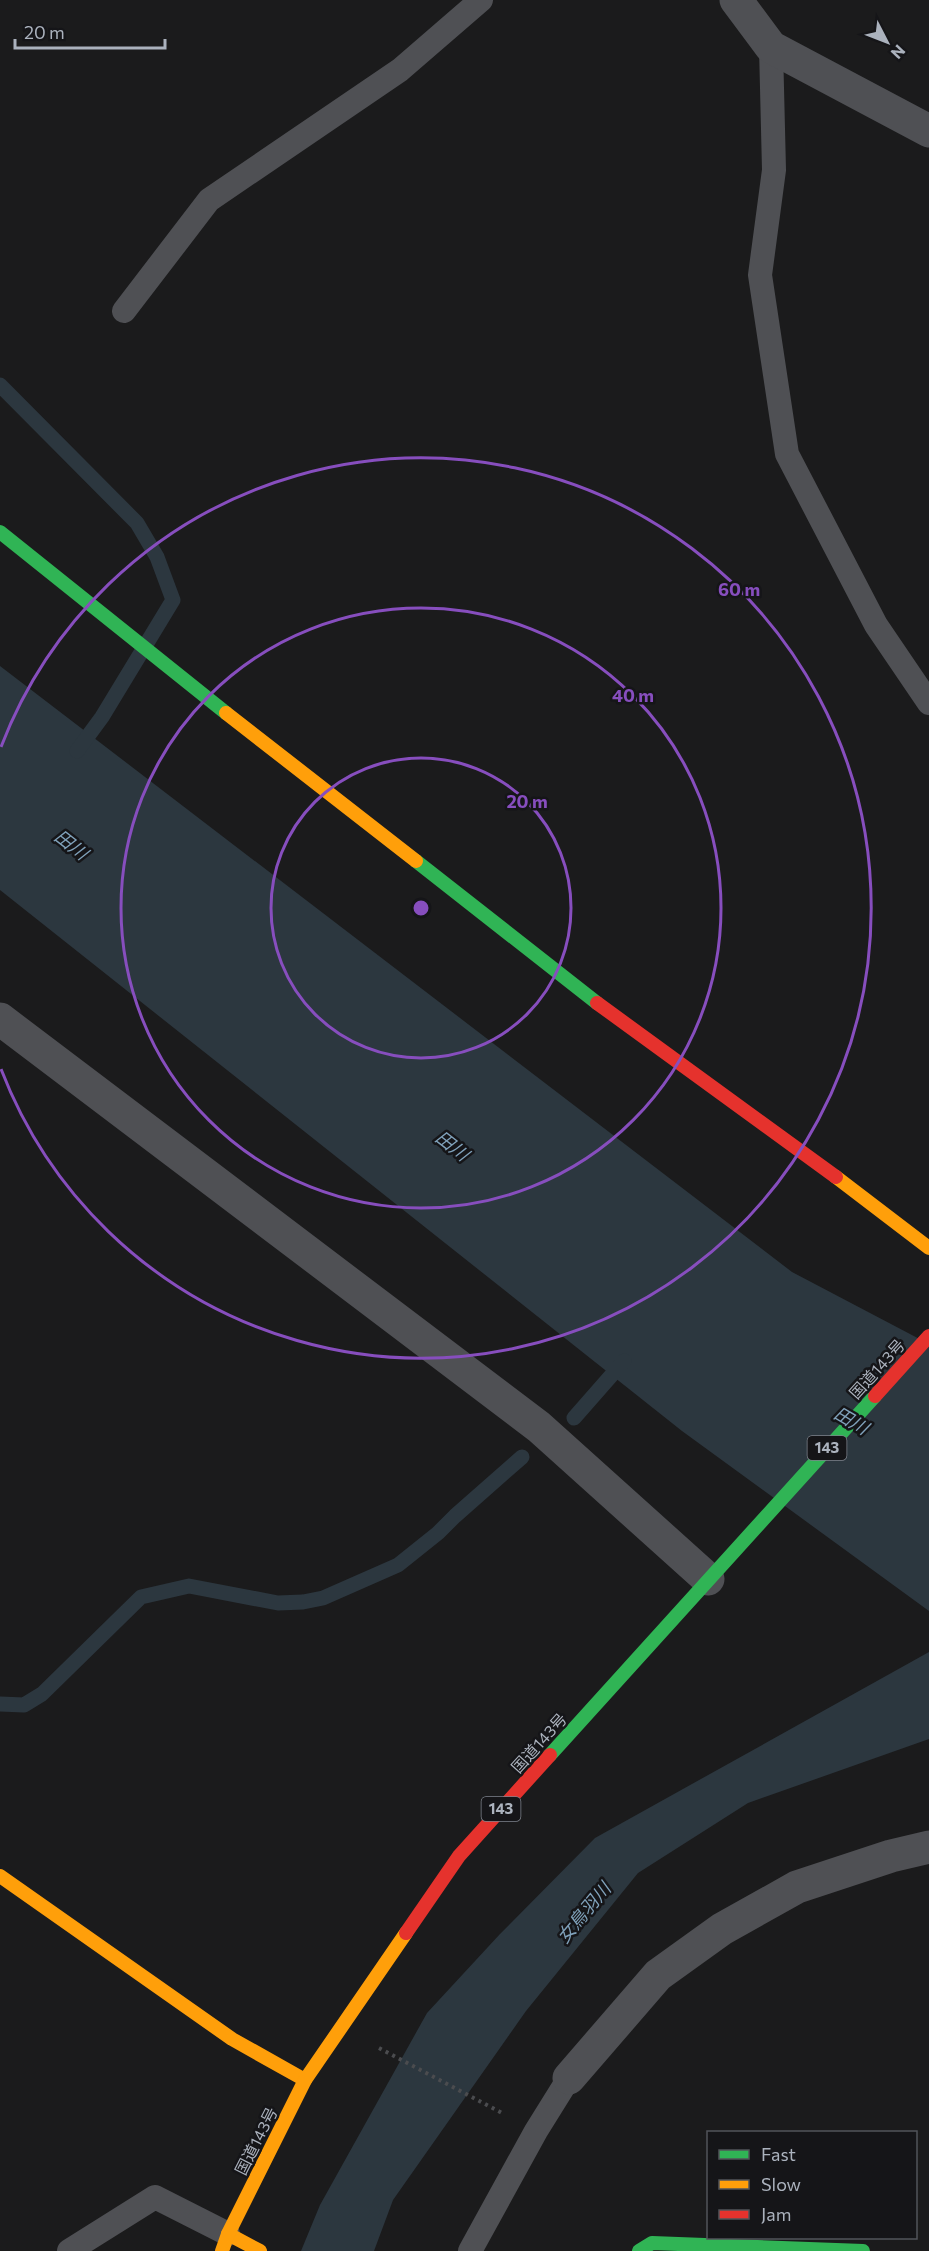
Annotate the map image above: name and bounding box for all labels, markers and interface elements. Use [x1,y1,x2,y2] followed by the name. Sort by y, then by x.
[15,12,165,50] scale bar
[857,12,917,72] north arrow
[24,21,65,43] text: 20 m
[887,42,910,63] text: N
[718,578,760,600] text: 60 m
[612,684,654,706] text: 40 m
[506,790,548,812] text: 20 m
[51,824,94,865] water label: 田川
[411,898,431,918] centre of rings
[432,1125,475,1166] water label: 田川
[845,1335,908,1402] street label: 国道143号
[830,1402,874,1440] water label: 田川
[808,1436,846,1460] road number: 143
[507,1709,570,1776] street label: 国道143号
[482,1797,520,1821] road number: 143
[552,1876,616,1947] water label: 女鳥羽川
[230,2104,281,2178] street label: 国道143号
[707,2131,917,2239] legend
[761,2143,796,2165] text: Fast
[761,2173,801,2195] text: Slow
[761,2203,791,2225] text: Jam

